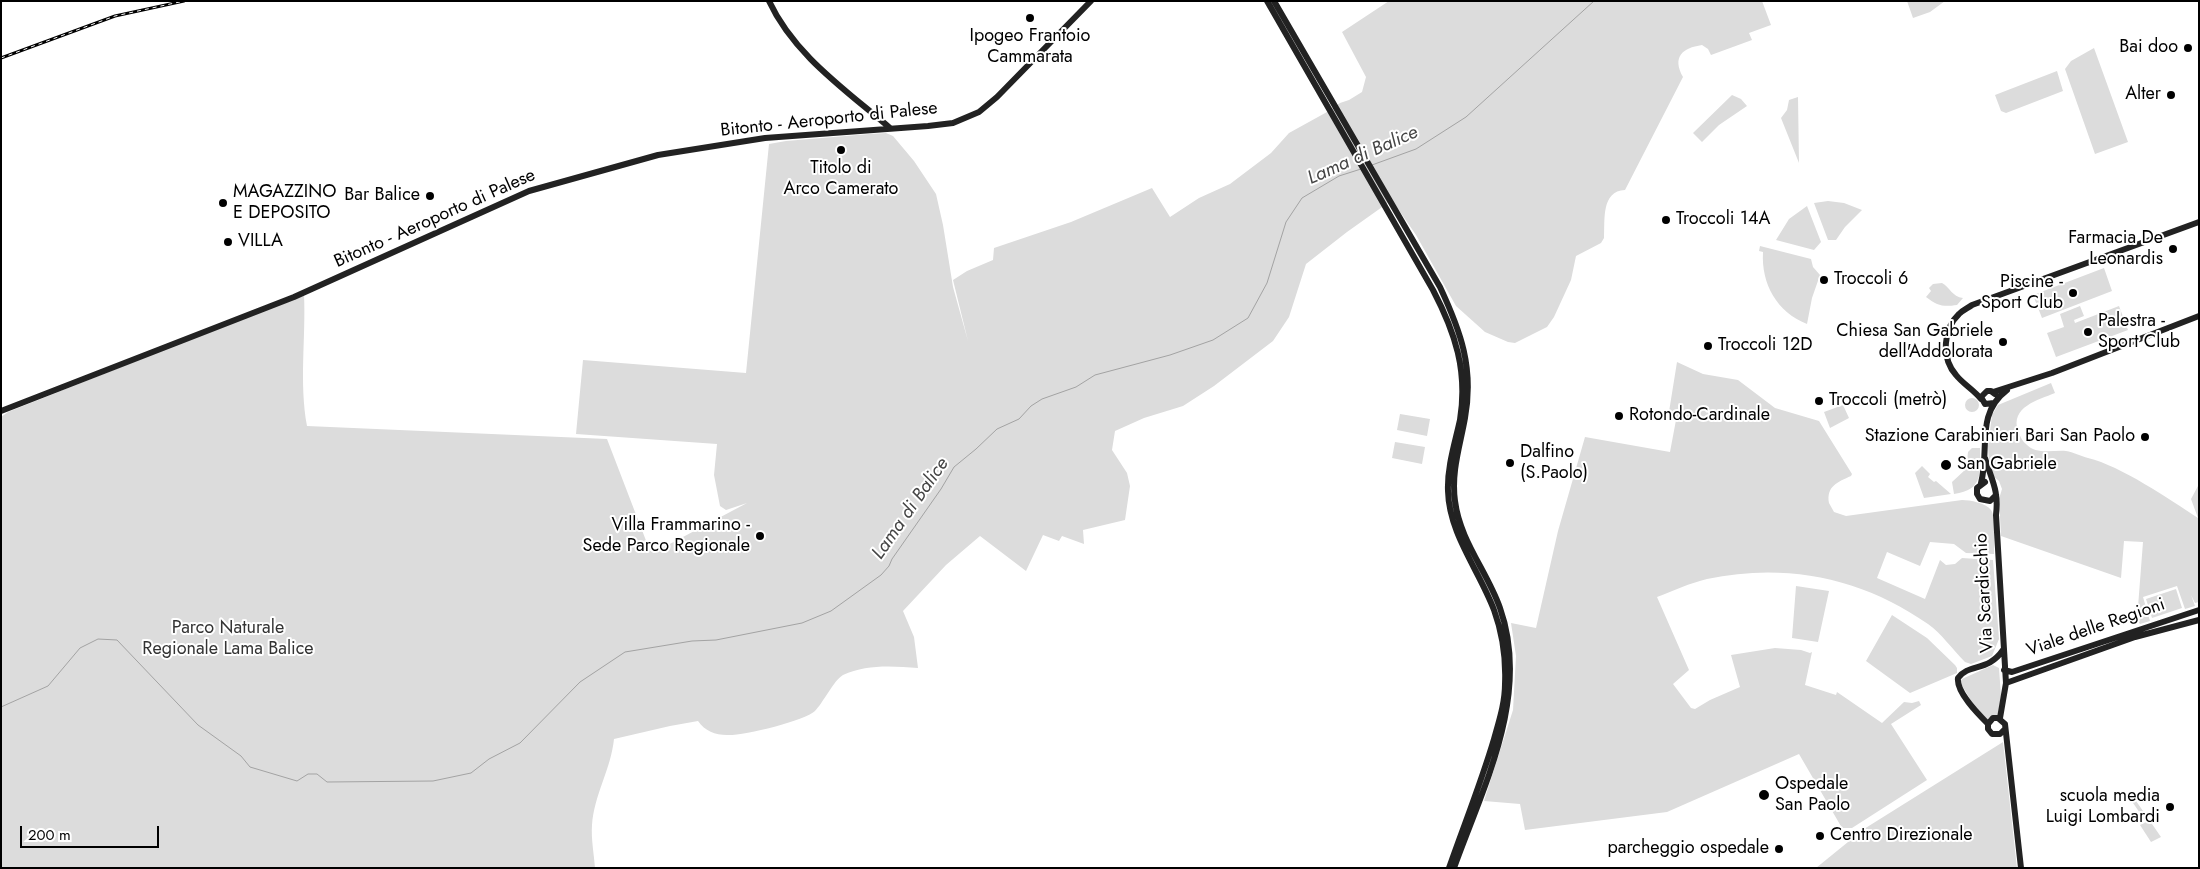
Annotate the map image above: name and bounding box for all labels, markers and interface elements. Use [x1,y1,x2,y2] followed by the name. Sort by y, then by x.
[1024,12,1036,24] marker: Ipogeo Frantoio Cammarata
[970,26,1090,68] place label: Ipogeo Frantoio Cammarata
[2119,37,2178,59] place label: Bai doo
[2182,42,2194,54] marker: Bai doo
[2125,84,2161,106] place label: Alter
[2165,89,2177,101] marker: Alter
[719,98,939,142] street label: Bitonto - Aeroporto di Palese
[1304,121,1422,191] water label: Lama di Balice
[835,144,847,156] marker: Titolo di Arco Camerato
[784,158,898,200] place label: Titolo di Arco Camerato
[331,165,539,273] street label: Bitonto - Aeroporto di Palese
[233,182,336,224] place label: MAGAZZINO E DEPOSITO
[344,185,420,207] place label: Bar Balice
[424,190,436,202] marker: Bar Balice
[217,197,229,209] marker: MAGAZZINO E DEPOSITO
[1676,209,1770,231] place label: Troccoli 14A
[1660,214,1672,226] marker: Troccoli 14A
[2068,228,2163,270] place label: Farmacia De Leonardis
[238,231,283,253] place label: VILLA
[222,236,234,248] marker: VILLA
[2167,243,2179,255] marker: Farmacia De Leonardis
[1834,269,1908,291] place label: Troccoli 6
[1981,272,2063,314] place label: Piscine - Sport Club
[1818,274,1830,286] marker: Troccoli 6
[2067,287,2079,299] marker: Piscine - Sport Club
[2098,311,2180,354] place label: Palestra - Sport Club
[1836,321,1993,364] place label: Chiesa San Gabriele dell'Addolorata
[2082,326,2094,338] marker: Palestra - Sport Club
[1718,335,1812,357] place label: Troccoli 12D
[1997,336,2009,348] marker: Chiesa San Gabriele dell'Addolorata
[1702,340,1714,352] marker: Troccoli 12D
[1829,390,1947,412] place label: Troccoli (metrò)
[1813,395,1825,407] marker: Troccoli (metrò)
[1629,405,1770,427] place label: Rotondo-Cardinale
[1613,410,1625,422] marker: Rotondo-Cardinale
[1865,426,2135,448] place label: Stazione Carabinieri Bari San Paolo
[2139,431,2151,443] marker: Stazione Carabinieri Bari San Paolo
[1520,442,1588,484] place label: Dalfino (S.Paolo)
[868,454,954,564] water label: Lama di Balice
[1957,454,2057,476] place label: San Gabriele
[1504,457,1516,469] marker: Dalfino (S.Paolo)
[1939,458,1953,472] marker: San Gabriele
[583,515,750,558] place label: Villa Frammarino - Sede Parco Regionale
[754,530,766,542] marker: Villa Frammarino - Sede Parco Regionale
[1971,533,1999,653] street label: Via Scardicchio
[2024,594,2168,662] street label: Viale delle Regioni
[142,618,314,660] park label: Parco Naturale Regionale Lama Balice
[1775,774,1850,816] place label: Ospedale San Paolo
[2046,786,2160,829] place label: scuola media Luigi Lombardi
[1757,788,1771,802] marker: Ospedale San Paolo
[2164,801,2176,813] marker: scuola media Luigi Lombardi
[22,816,161,848] scale bar
[28,824,71,846] text: 200 m
[1830,825,1973,847] place label: Centro Direzionale
[1814,830,1826,842] marker: Centro Direzionale
[1607,838,1769,860] place label: parcheggio ospedale
[1773,843,1785,855] marker: parcheggio ospedale

